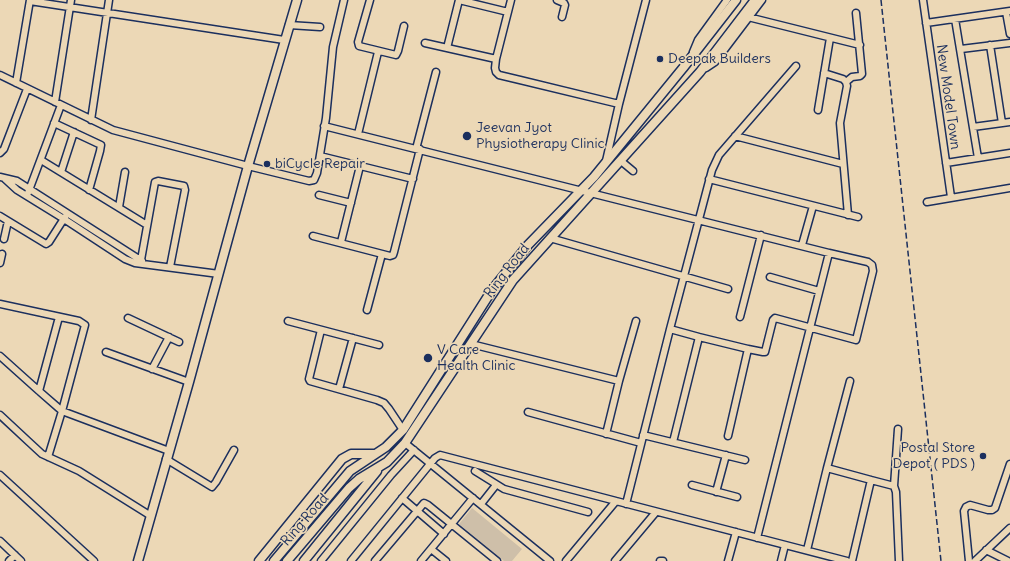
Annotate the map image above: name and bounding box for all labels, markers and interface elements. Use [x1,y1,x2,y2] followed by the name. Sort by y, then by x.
[932,43,964,151] street label: New Model Town
[668,51,771,67] place label: Deepak Builders
[655,54,665,64] marker: Deepak Builders
[476,120,605,152] place label: Jeevan Jyot Physiotherapy Clinic
[461,130,473,142] marker: Jeevan Jyot Physiotherapy Clinic
[275,156,365,172] place label: biCycle Repair
[262,159,272,169] marker: biCycle Repair
[481,241,533,301] street label: Ring Road
[437,342,516,374] place label: V Care Health Clinic
[422,352,434,364] marker: V Care Health Clinic
[892,440,975,472] place label: Postal Store Depot ( PDS )
[978,451,988,461] marker: Postal Store Depot ( PDS )
[278,490,332,550] street label: Ring Road

